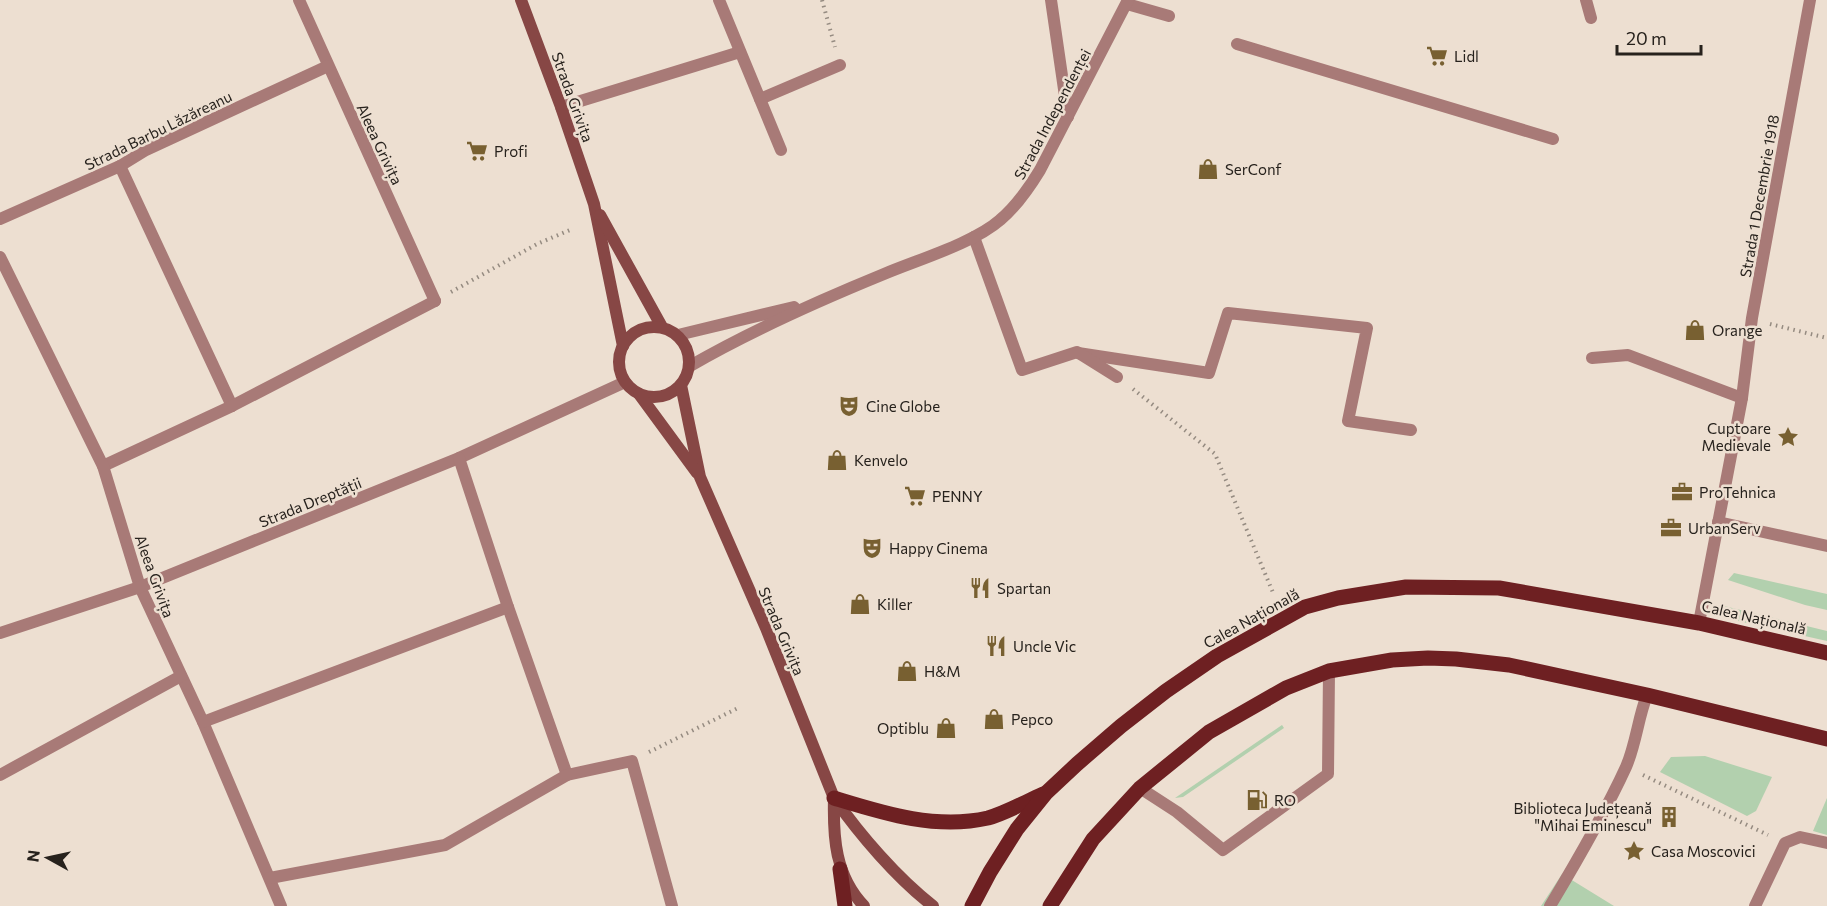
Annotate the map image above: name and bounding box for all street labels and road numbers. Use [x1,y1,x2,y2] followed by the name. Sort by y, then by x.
[1010,45,1096,183] street label: Strada Independenței
[547,50,598,145] street label: Strada Grivița
[81,86,235,174] street label: Strada Barbu Lăzăreanu
[352,101,407,188] street label: Aleea Grivița
[1736,113,1782,279] street label: Strada 1 Decembrie 1918
[256,473,365,533] street label: Strada Dreptății
[130,532,178,621] street label: Aleea Grivița
[753,584,809,679] street label: Strada Grivița
[1200,584,1303,653] street label: Calea Națională
[1700,596,1808,640] street label: Calea Națională

